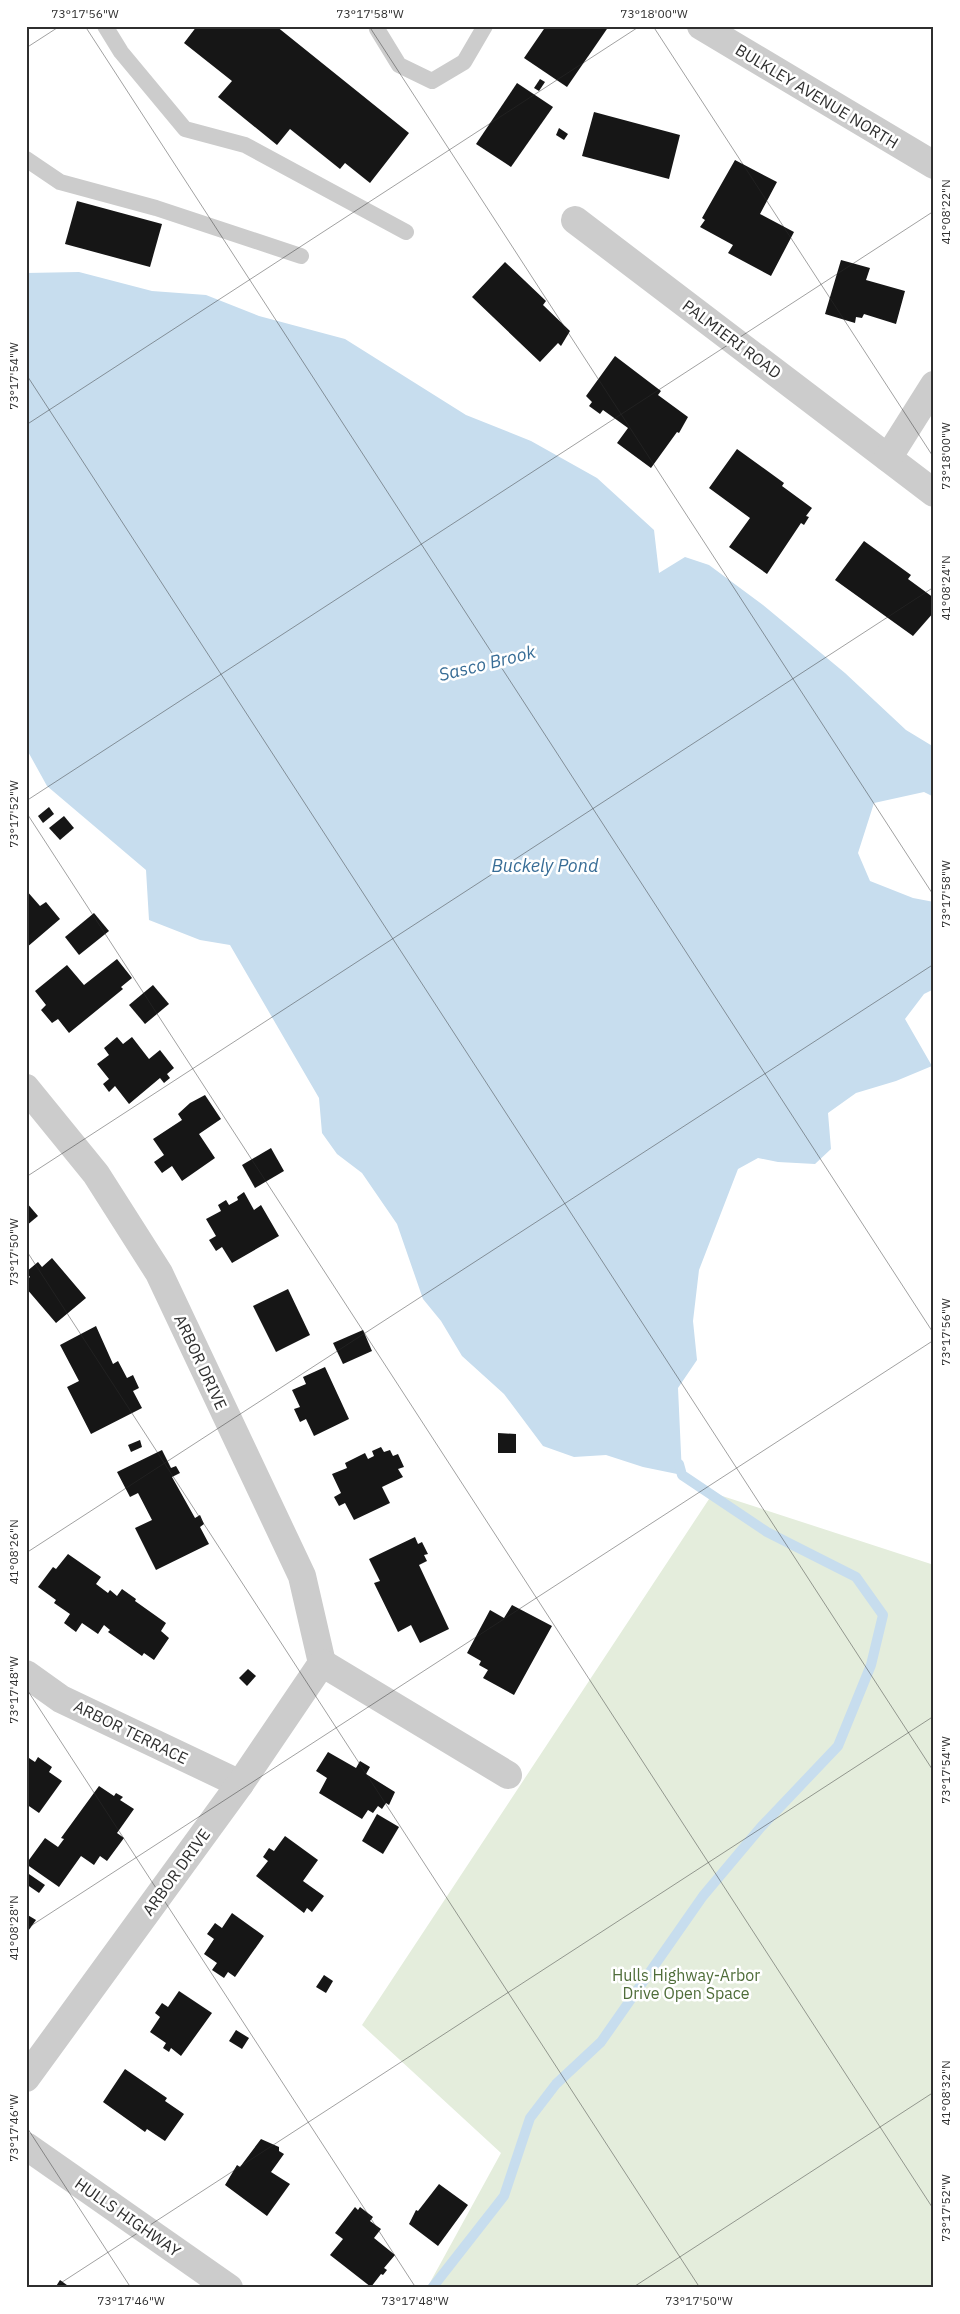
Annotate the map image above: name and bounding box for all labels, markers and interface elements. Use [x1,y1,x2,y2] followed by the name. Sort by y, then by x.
[51,6,119,21] text: 73°17'56"W
[336,6,404,21] text: 73°17'58"W
[620,6,688,21] text: 73°18'00"W
[732,39,902,153] street label: BULKLEY AVENUE NORTH
[938,179,953,245] text: 41°08'22"N
[679,295,785,383] street label: PALMIERI ROAD
[6,342,21,410] text: 73°17'54"W
[938,422,953,490] text: 73°18'00"W
[938,555,953,621] text: 41°08'24"N
[436,640,538,686] water label: Sasco Brook
[6,780,21,848] text: 73°17'52"W
[492,854,599,877] water label: Buckely Pond
[938,860,953,928] text: 73°17'58"W
[6,1218,21,1286] text: 73°17'50"W
[938,1298,953,1366] text: 73°17'56"W
[170,1311,232,1413] street label: ARBOR DRIVE
[6,1519,21,1585] text: 41°08'26"N
[6,1656,21,1724] text: 73°17'48"W
[71,1696,191,1768] street label: ARBOR TERRACE
[938,1736,953,1804] text: 73°17'54"W
[138,1825,214,1919] street label: ARBOR DRIVE
[6,1895,21,1961] text: 41°08'28"N
[612,1965,760,2003] park label: Hulls Highway-Arbor Drive Open Space
[938,2060,953,2126] text: 41°08'32"N
[6,2094,21,2162] text: 73°17'46"W
[71,2173,185,2261] street label: HULLS HIGHWAY
[938,2174,953,2242] text: 73°17'52"W
[97,2293,165,2308] text: 73°17'46"W
[381,2293,449,2308] text: 73°17'48"W
[665,2293,733,2308] text: 73°17'50"W

